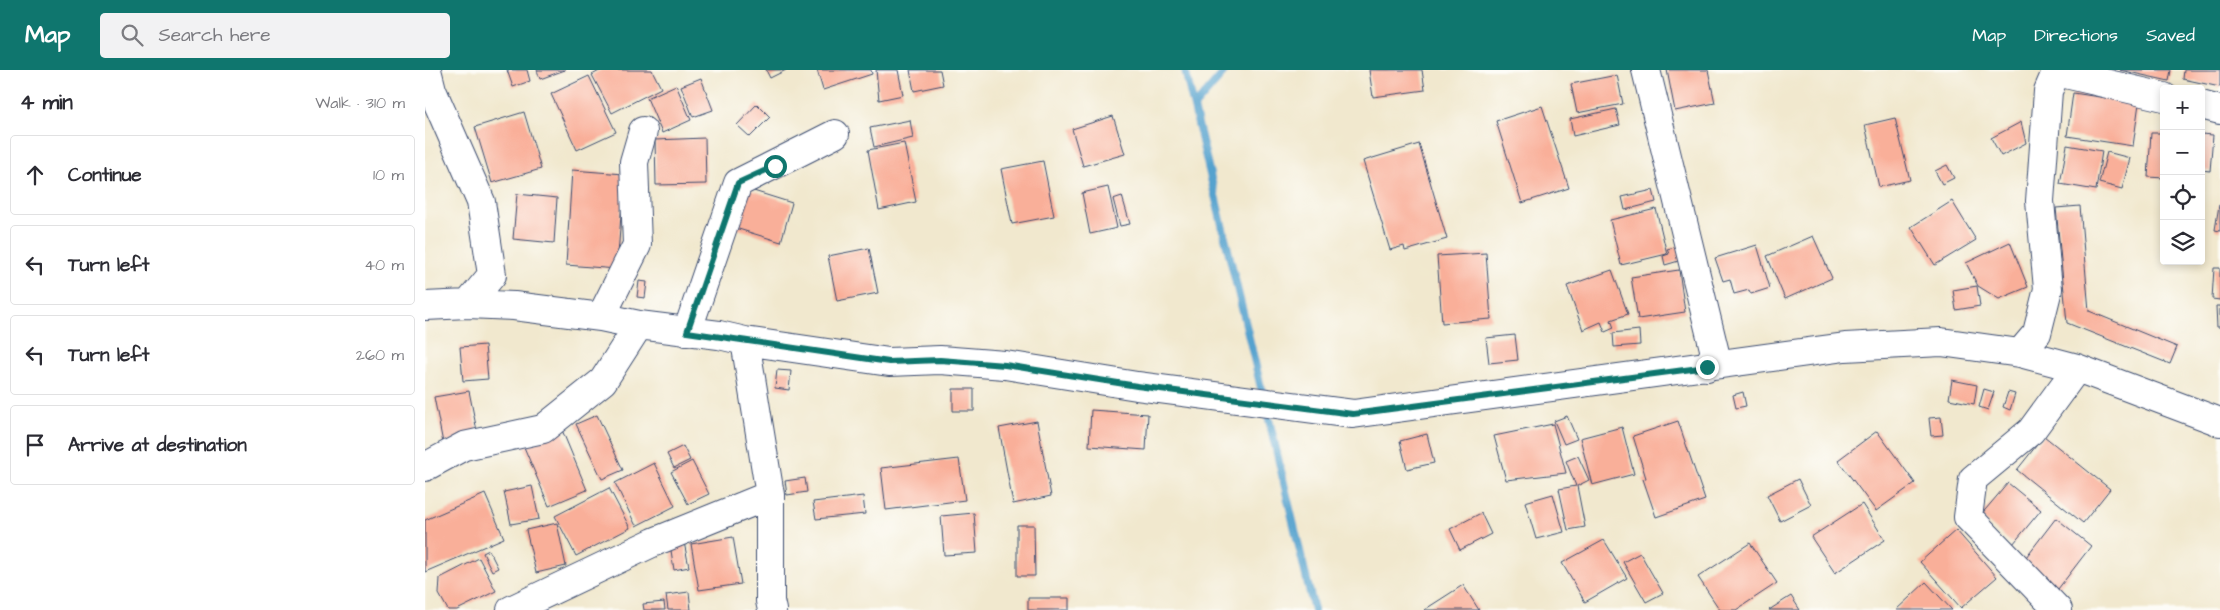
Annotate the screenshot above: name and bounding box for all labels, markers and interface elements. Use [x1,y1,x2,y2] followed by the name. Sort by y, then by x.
[100,13,450,58] search box
[25,18,70,52] text: Map
[118,21,146,49] icon: search
[158,22,271,49] text: Search here
[1972,23,2006,48] text: Map
[2034,23,2118,48] text: Directions
[2146,23,2195,48] text: Saved
[2160,85,2205,265] map controls
[2160,85,2205,130] button: +
[20,88,73,117] text: 4 min
[315,92,405,114] text: Walk · 310 m
[2160,130,2205,175] button: −
[764,155,787,178] route start
[21,161,49,189] icon: ahead
[68,162,142,189] text: Continue
[373,164,404,186] text: 10 m
[2160,175,2205,220] button: locate
[2160,220,2205,265] button: layers
[21,251,49,279] icon: left
[68,252,149,279] text: Turn left
[364,254,404,276] text: 40 m
[21,341,49,369] icon: left
[68,342,149,369] text: Turn left
[356,344,404,366] text: 260 m
[1696,356,1719,379] route end
[21,431,49,459] icon: arrive
[68,432,247,459] text: Arrive at destination

